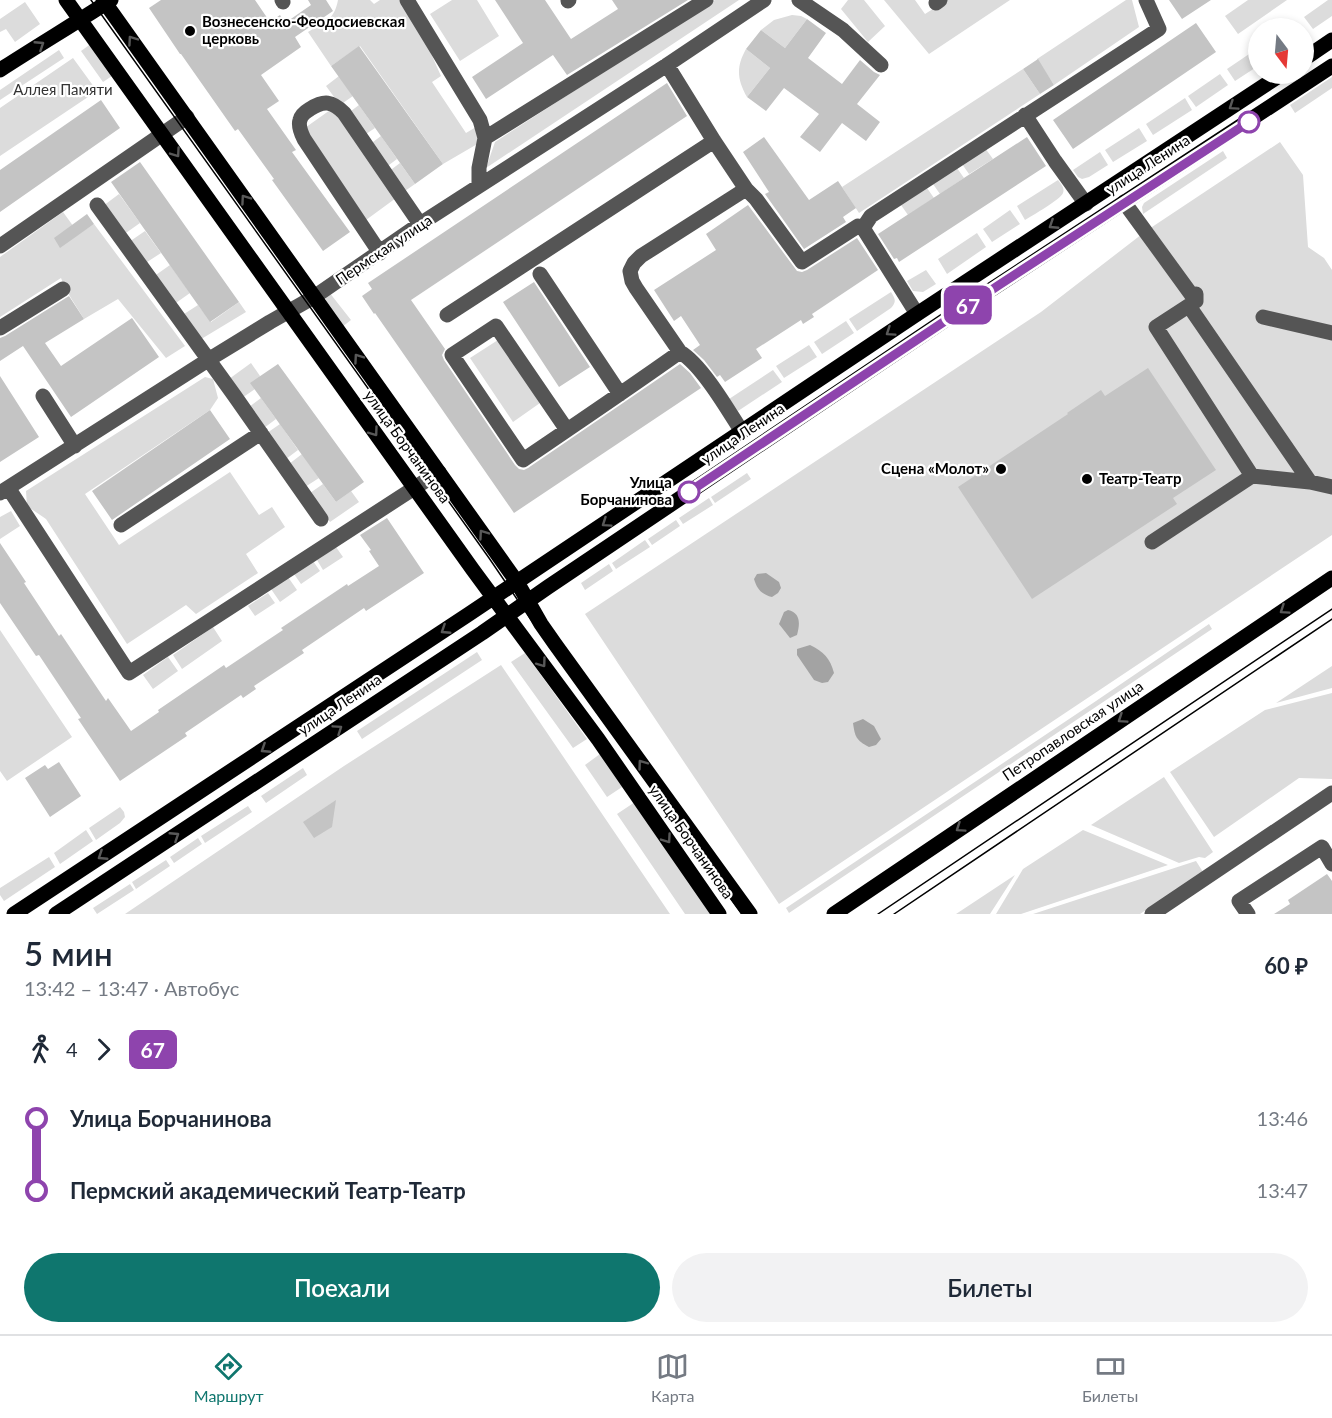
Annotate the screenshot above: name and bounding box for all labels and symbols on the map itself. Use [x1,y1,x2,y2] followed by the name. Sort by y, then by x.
[202,12,405,47] place label: Вознесенско-Феодосиевская церковь
[1248,18,1314,84] north arrow
[183,24,197,38] marker: Вознесенско-Феодосиевская церковь
[128,36,139,47] one-way arrow
[33,41,44,52] one-way arrow
[13,80,113,98] park label: Аллея Памяти
[1229,99,1240,110] one-way arrow
[1238,111,1260,133] unlabelled marker
[1102,130,1193,198] street label: улица Ленина
[169,147,180,158] one-way arrow
[241,195,252,206] one-way arrow
[332,210,435,288] street label: Пермская улица
[1049,218,1060,229] one-way arrow
[941,286,995,324] line badge: 67
[886,325,897,336] one-way arrow
[354,354,365,365] one-way arrow
[361,386,455,506] street label: улица Борчанинова
[697,399,787,468] street label: улица Ленина
[367,426,378,437] one-way arrow
[881,459,989,477] place label: Сцена «Молот»
[994,462,1008,476] marker: Сцена «Молот»
[1099,469,1181,487] place label: Театр-Театр
[1080,472,1094,486] marker: Театр-Театр
[580,473,672,508] place label: Улица Борчанинова
[678,481,700,503] marker: Улица Борчанинова
[601,515,612,526] one-way arrow
[479,530,490,541] one-way arrow
[1279,603,1290,614] one-way arrow
[441,623,452,634] one-way arrow
[534,656,545,667] one-way arrow
[294,670,384,739] street label: улица Ленина
[999,676,1146,784] street label: Петропавловская улица
[1118,712,1128,724] one-way arrow
[332,724,342,736] one-way arrow
[260,742,271,753] one-way arrow
[638,760,649,771] one-way arrow
[646,781,738,902] street label: улица Борчанинова
[956,821,967,832] one-way arrow
[168,832,179,843] one-way arrow
[660,832,671,843] one-way arrow
[98,849,108,861] one-way arrow

